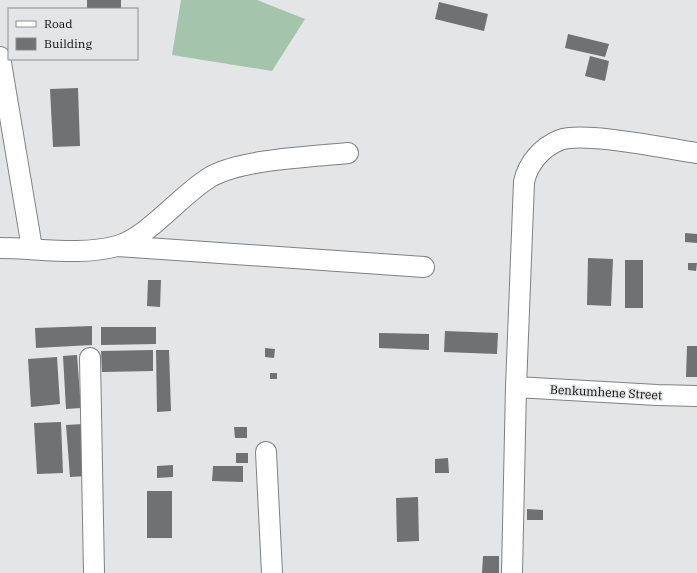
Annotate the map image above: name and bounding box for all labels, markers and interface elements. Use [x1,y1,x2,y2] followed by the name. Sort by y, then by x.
[8,8,138,60] legend
[44,16,73,31] text: Road
[44,36,92,51] text: Building
[549,382,663,402] street label: Benkumhene Street

